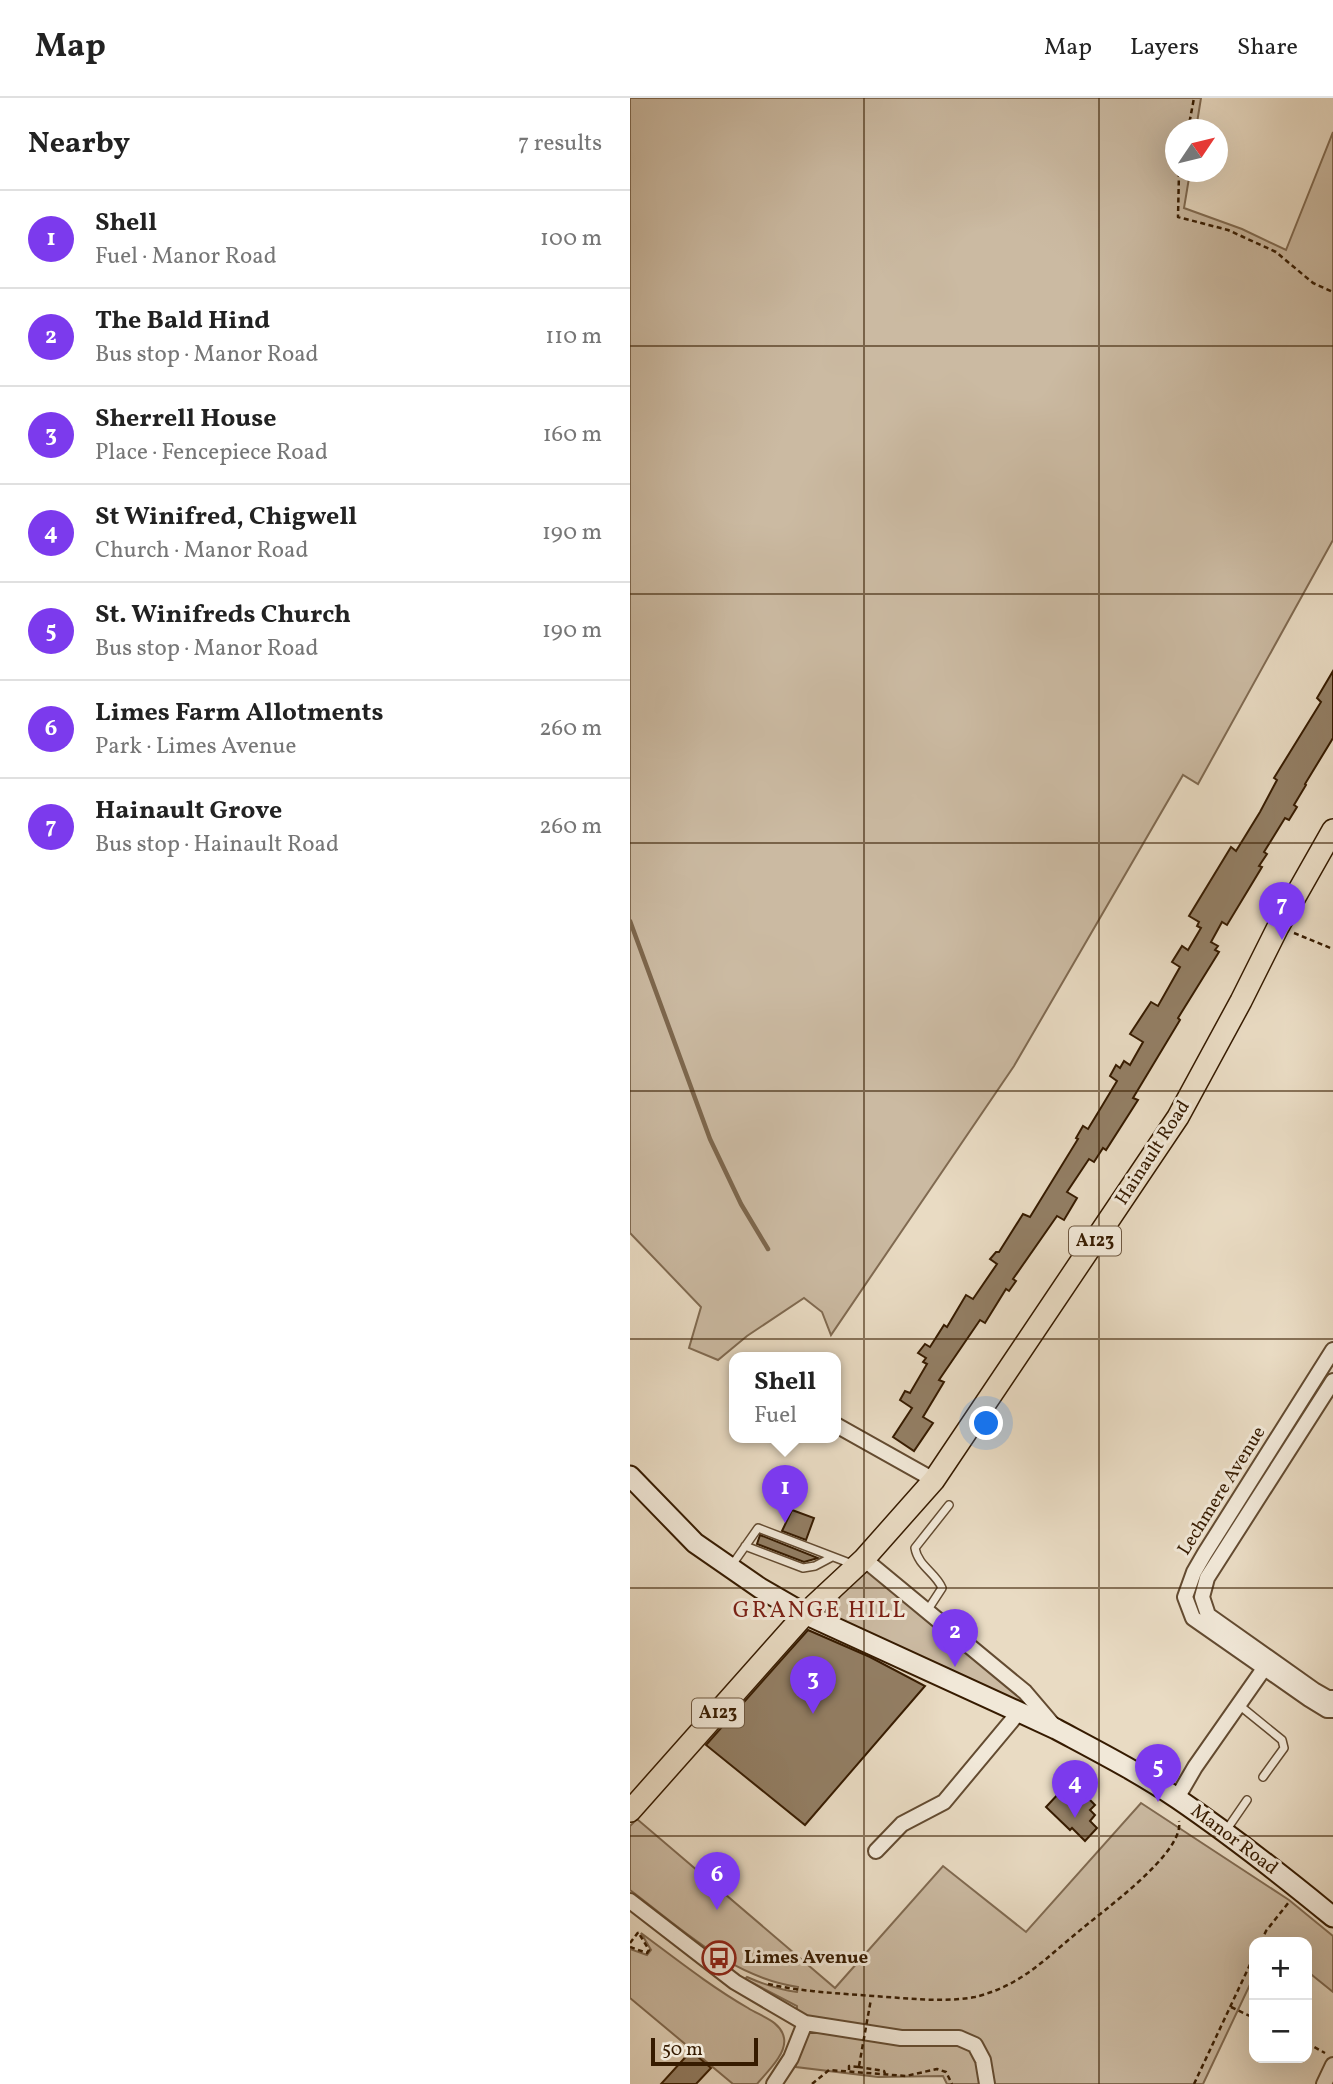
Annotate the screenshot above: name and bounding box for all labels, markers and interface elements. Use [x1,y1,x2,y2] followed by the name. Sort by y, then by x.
[35,25,106,71] text: Map
[1044,31,1092,65] text: Map
[1130,31,1199,65] text: Layers
[1237,31,1298,65] text: Share
[1165,119,1228,182] north arrow
[28,123,130,165] text: Nearby
[518,128,602,160] text: 7 results
[95,205,157,241] text: Shell
[46,223,56,255] text: 1
[540,223,602,255] text: 100 m
[95,241,277,273] text: Fuel · Manor Road
[95,303,270,339] text: The Bald Hind
[45,321,57,353] text: 2
[545,321,602,353] text: 110 m
[95,339,319,371] text: Bus stop · Manor Road
[95,401,277,437] text: Sherrell House
[45,419,57,451] text: 3
[543,419,602,451] text: 160 m
[95,437,328,469] text: Place · Fencepiece Road
[95,499,357,535] text: St Winifred, Chigwell
[44,517,58,549] text: 4
[542,517,602,549] text: 190 m
[95,535,308,567] text: Church · Manor Road
[95,597,351,633] text: St. Winifreds Church
[45,615,57,647] text: 5
[542,615,602,647] text: 190 m
[95,633,319,665] text: Bus stop · Manor Road
[95,695,383,731] text: Limes Farm Allotments
[45,713,57,745] text: 6
[539,713,602,745] text: 260 m
[95,731,296,763] text: Park · Limes Avenue
[95,793,282,829] text: Hainault Grove
[46,811,57,843] text: 7
[539,811,602,843] text: 260 m
[95,829,339,861] text: Bus stop · Hainault Road
[1259,882,1305,940] pin: 7
[1109,1096,1197,1210] street label: Hainault Road
[1069,1226,1121,1256] road number: A123
[729,1352,841,1443] popup
[754,1364,816,1400] text: Shell
[754,1400,797,1432] text: Fuel
[969,1406,1003,1440] your location
[1172,1421,1272,1561] street label: Lechmere Avenue
[762,1465,808,1523] pin: 1
[733,1595,907,1627] district label: GRANGE HILL
[932,1609,978,1667] pin: 2
[790,1656,836,1714] pin: 3
[692,1698,744,1728] road number: A123
[1135,1744,1181,1802] pin: 5
[1052,1760,1098,1818] pin: 4
[1185,1799,1283,1881] street label: Manor Road
[694,1852,740,1910] pin: 6
[1249,1937,1312,2063] map controls
[1249,1937,1312,2000] button: +
[700,1939,738,1977] bus stop icon: Limes Avenue
[744,1945,869,1971] place label: Limes Avenue
[1249,2000,1312,2063] button: −
[651,2035,758,2067] scale bar
[662,2037,703,2063] text: 50 m

